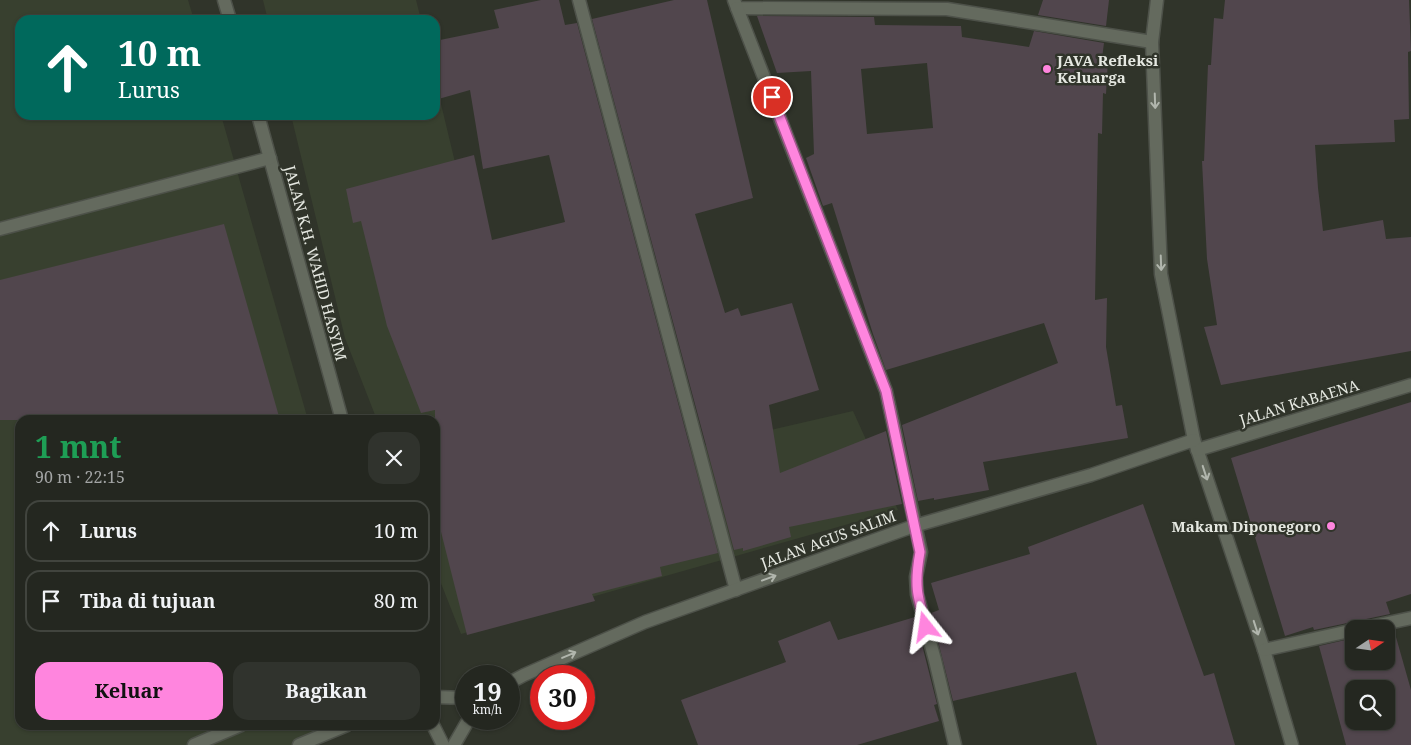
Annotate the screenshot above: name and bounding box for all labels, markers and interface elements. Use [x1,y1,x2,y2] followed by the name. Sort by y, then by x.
[118,29,201,76] text: 10 m
[35,35,100,100] icon: ahead
[1056,50,1159,87] place label: JAVA Refleksi Keluarga
[1041,63,1053,75] marker: JAVA Refleksi Keluarga
[118,74,180,104] text: Lurus
[751,76,793,118] pin
[758,83,786,111] icon: arrive
[1150,93,1159,109] one-way arrow
[280,162,352,363] street label: JALAN K.H. WAHID HASYIM
[1156,255,1165,271] one-way arrow
[1236,374,1361,430] street label: JALAN KABAENA
[35,426,122,467] text: 1 mnt
[368,432,420,484] button: close
[1201,465,1210,481] one-way arrow
[35,466,125,488] text: 90 m · 22:15
[757,505,898,573] street label: JALAN AGUS SALIM
[1172,516,1321,536] place label: Makam Diponegoro
[37,517,65,545] icon: ahead
[80,518,137,544] text: Lurus
[374,518,418,544] text: 10 m
[1325,520,1337,532] marker: Makam Diponegoro
[761,573,776,582] one-way arrow
[37,587,65,615] icon: arrive
[80,588,215,614] text: Tiba di tujuan
[374,588,418,614] text: 80 m
[899,600,951,652] position arrow
[1252,619,1262,635] one-way arrow
[1345,620,1395,670] north arrow
[1345,620,1395,730] map controls
[561,650,576,660] one-way arrow
[35,662,223,720] button: Keluar
[233,662,420,720] button: Bagikan
[530,665,595,730] speed limit sign: 30
[473,674,502,708] text: 19
[1345,680,1395,730] button: search
[473,701,502,718] text: km/h

